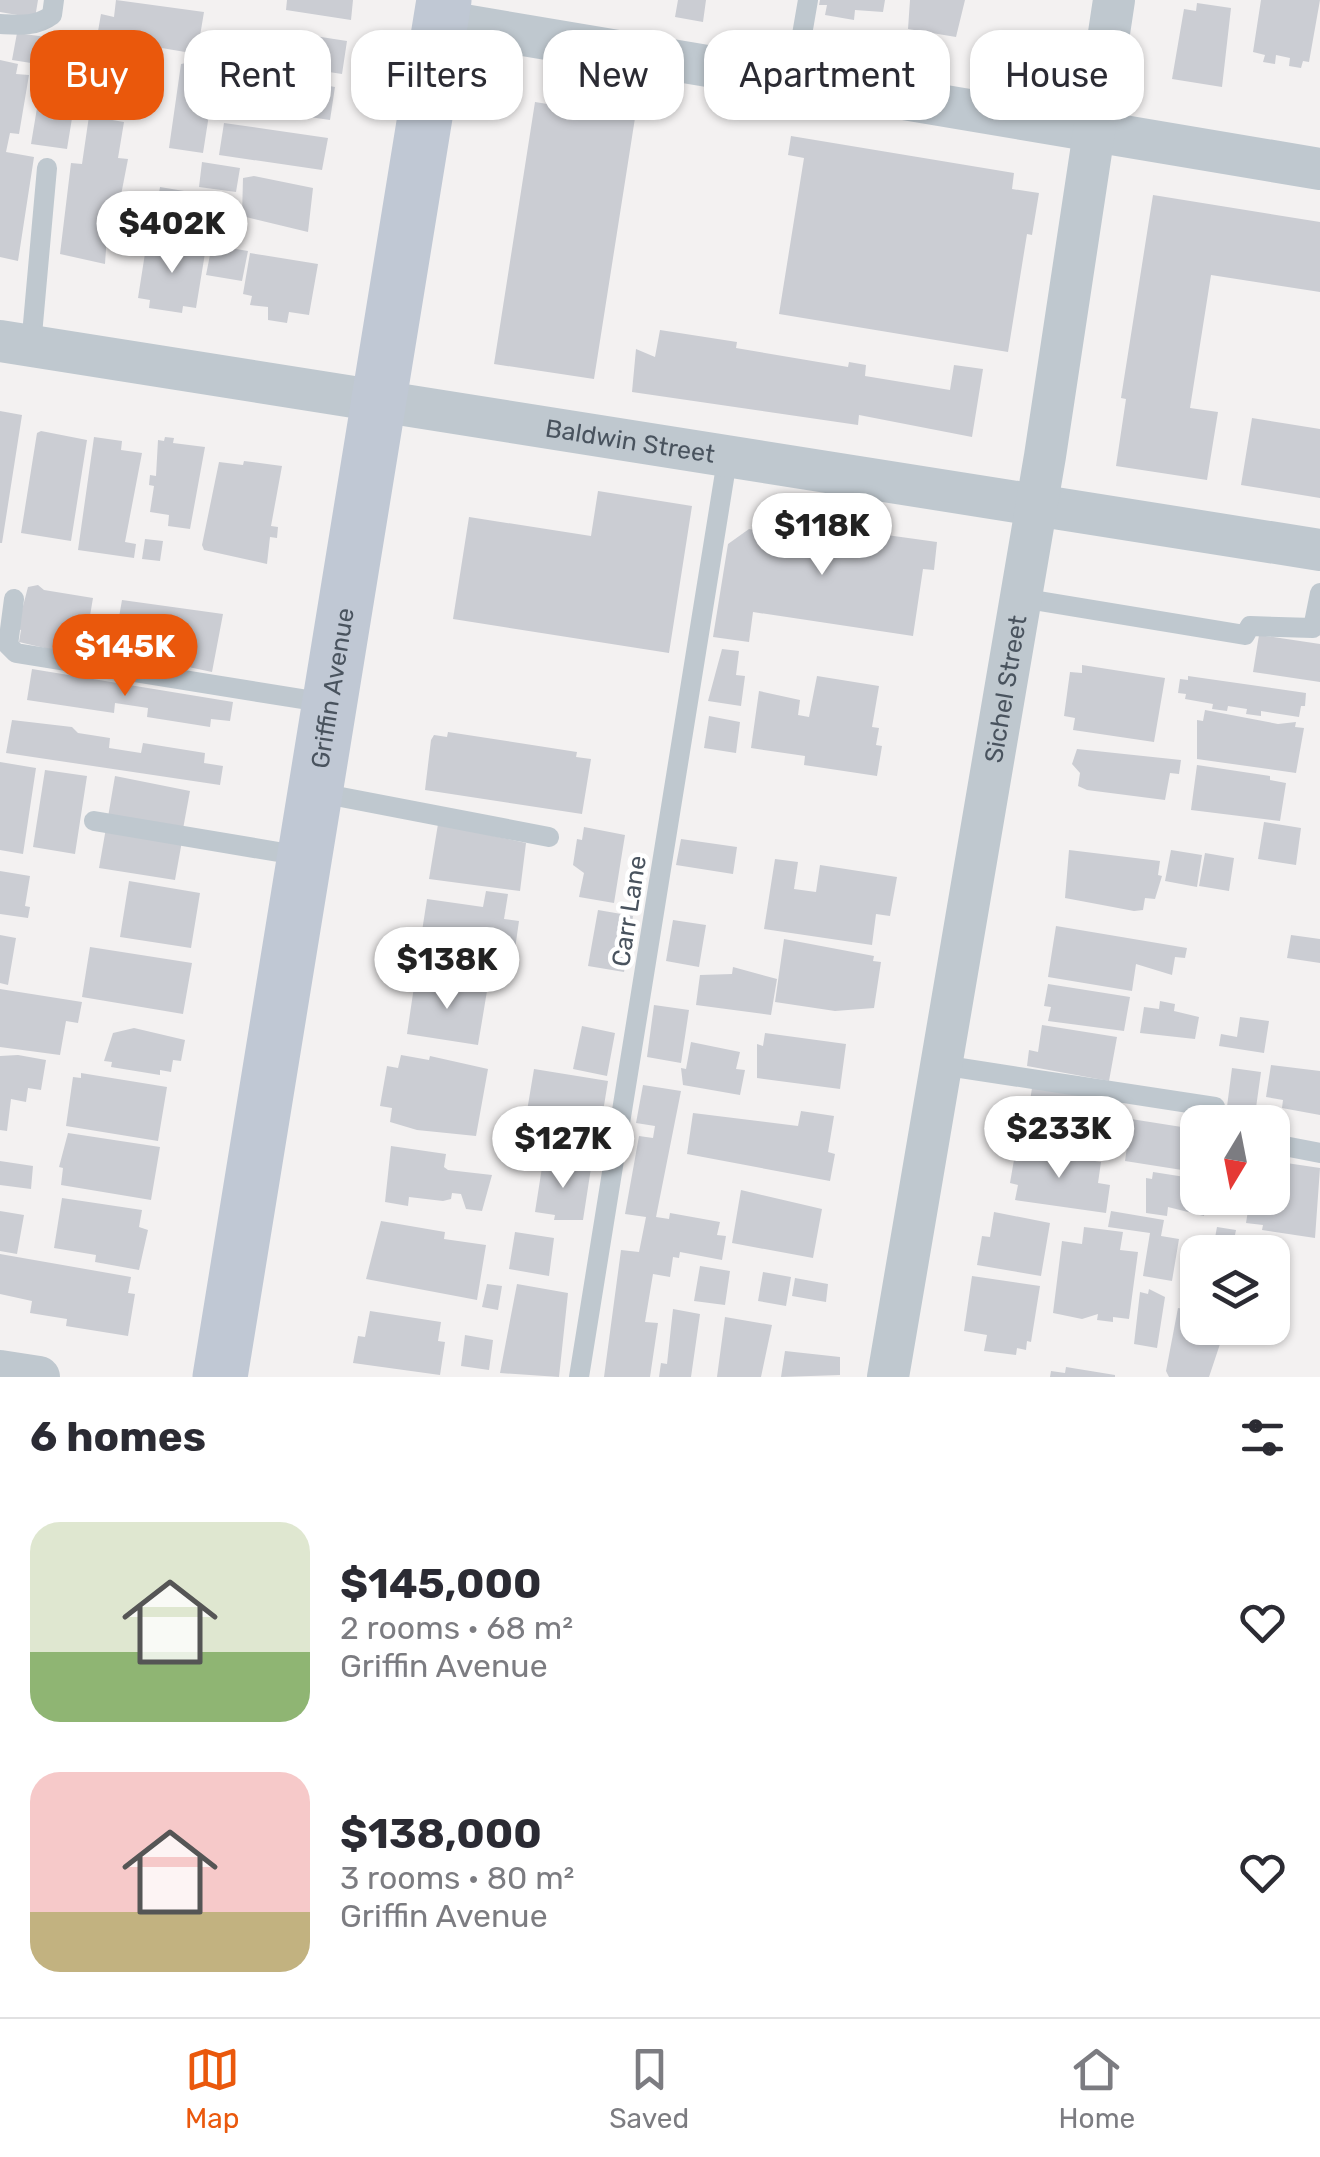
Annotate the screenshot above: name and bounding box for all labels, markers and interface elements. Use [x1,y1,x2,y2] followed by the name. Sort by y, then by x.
[30,30,164,120] chip: Buy
[184,30,331,120] chip: Rent
[351,30,523,120] chip: Filters
[543,30,684,120] chip: New
[704,30,950,120] chip: Apartment
[970,30,1144,120] chip: House
[102,191,242,276] pin: $402K
[118,204,226,242] text: $402K
[543,413,717,469] street label: Baldwin Street
[752,493,892,578] pin: $118K
[774,506,870,544] text: $118K
[305,606,359,770] street label: Griffin Avenue
[978,613,1032,765] street label: Sichel Street
[55,614,195,699] pin: $145K
[74,627,176,665] text: $145K
[606,853,652,969] street label: Carr Lane
[377,927,517,1012] pin: $138K
[396,940,498,978] text: $138K
[989,1096,1129,1181] pin: $233K
[1180,1105,1290,1215] north arrow
[1180,1105,1290,1345] map controls
[493,1106,633,1191] pin: $127K
[1006,1109,1112,1147] text: $233K
[514,1119,612,1157] text: $127K
[1180,1235,1290,1345] button: layers
[1235,1410,1290,1465] icon: filters
[30,1412,206,1462] text: 6 homes
[340,1559,542,1609] text: $145,000
[110,1562,230,1682] icon: home
[1235,1595,1290,1650] icon: heart
[340,1609,573,1647] text: 2 rooms · 68 m²
[340,1647,548,1685] text: Griffin Avenue
[340,1809,542,1859] text: $138,000
[110,1812,230,1932] icon: home
[1235,1845,1290,1900] icon: heart
[340,1859,575,1897] text: 3 rooms · 80 m²
[340,1897,548,1935] text: Griffin Avenue
[185,2042,240,2135] tab: Map
[609,2042,689,2135] tab: Saved
[1059,2042,1135,2135] tab: Home

